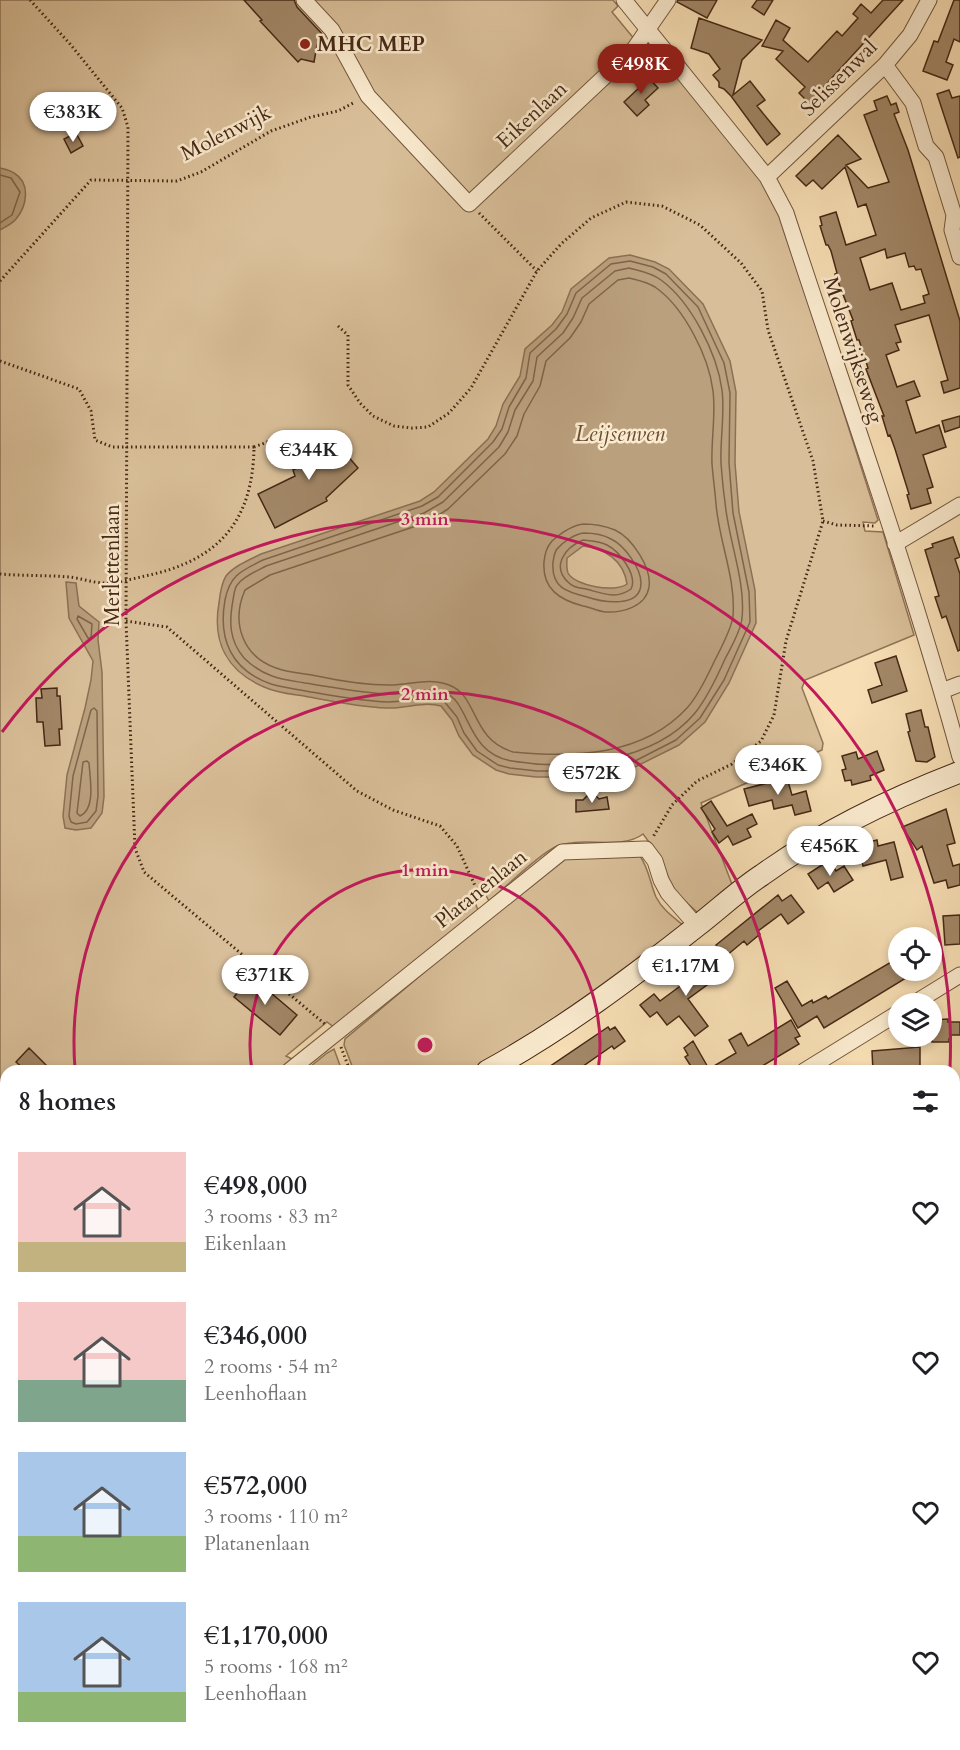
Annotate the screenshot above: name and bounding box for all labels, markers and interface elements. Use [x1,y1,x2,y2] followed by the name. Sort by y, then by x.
[317,30,425,59] place label: MHC MEP
[794,33,884,123] street label: Selissenwal
[298,37,312,51] marker: MHC MEP
[599,44,683,95] pin: €498K
[612,50,670,77] text: €498K
[490,75,574,155] street label: Eikenlaan
[31,92,115,143] pin: €383K
[44,98,102,125] text: €383K
[176,98,277,168] street label: Molenwijk
[816,273,890,427] street label: Molenwijkseweg
[575,419,665,449] water label: Leijsenven
[267,430,351,481] pin: €344K
[280,436,338,463] text: €344K
[98,504,127,626] street label: Merlettenlaan
[401,507,449,532] text: 3 min
[401,682,449,707] text: 2 min
[736,745,820,796] pin: €346K
[749,751,807,778] text: €346K
[550,753,634,804] pin: €572K
[563,759,621,786] text: €572K
[788,826,872,877] pin: €456K
[801,832,859,859] text: €456K
[429,843,533,935] street label: Platanenlaan
[401,858,449,883] text: 1 min
[888,927,942,1047] map controls
[888,927,942,981] button: locate
[637,946,735,997] pin: €1.17M
[652,952,720,979] text: €1.17M
[223,955,307,1006] pin: €371K
[236,961,294,988] text: €371K
[888,993,942,1047] button: layers
[415,1035,435,1055] centre of rings
[18,1084,116,1119] text: 8 homes
[909,1085,942,1118] icon: filters
[204,1168,307,1203] text: €498,000
[66,1176,138,1248] icon: home
[909,1196,942,1229] icon: heart
[204,1203,337,1230] text: 3 rooms · 83 m²
[204,1230,287,1257] text: Eikenlaan
[204,1318,307,1353] text: €346,000
[66,1326,138,1398] icon: home
[909,1346,942,1379] icon: heart
[204,1353,337,1380] text: 2 rooms · 54 m²
[204,1380,307,1407] text: Leenhoflaan
[204,1468,307,1503] text: €572,000
[66,1476,138,1548] icon: home
[909,1496,942,1529] icon: heart
[204,1503,348,1530] text: 3 rooms · 110 m²
[204,1530,310,1557] text: Platanenlaan
[204,1618,328,1653] text: €1,170,000
[66,1626,138,1698] icon: home
[909,1646,942,1679] icon: heart
[204,1653,348,1680] text: 5 rooms · 168 m²
[204,1680,307,1707] text: Leenhoflaan

